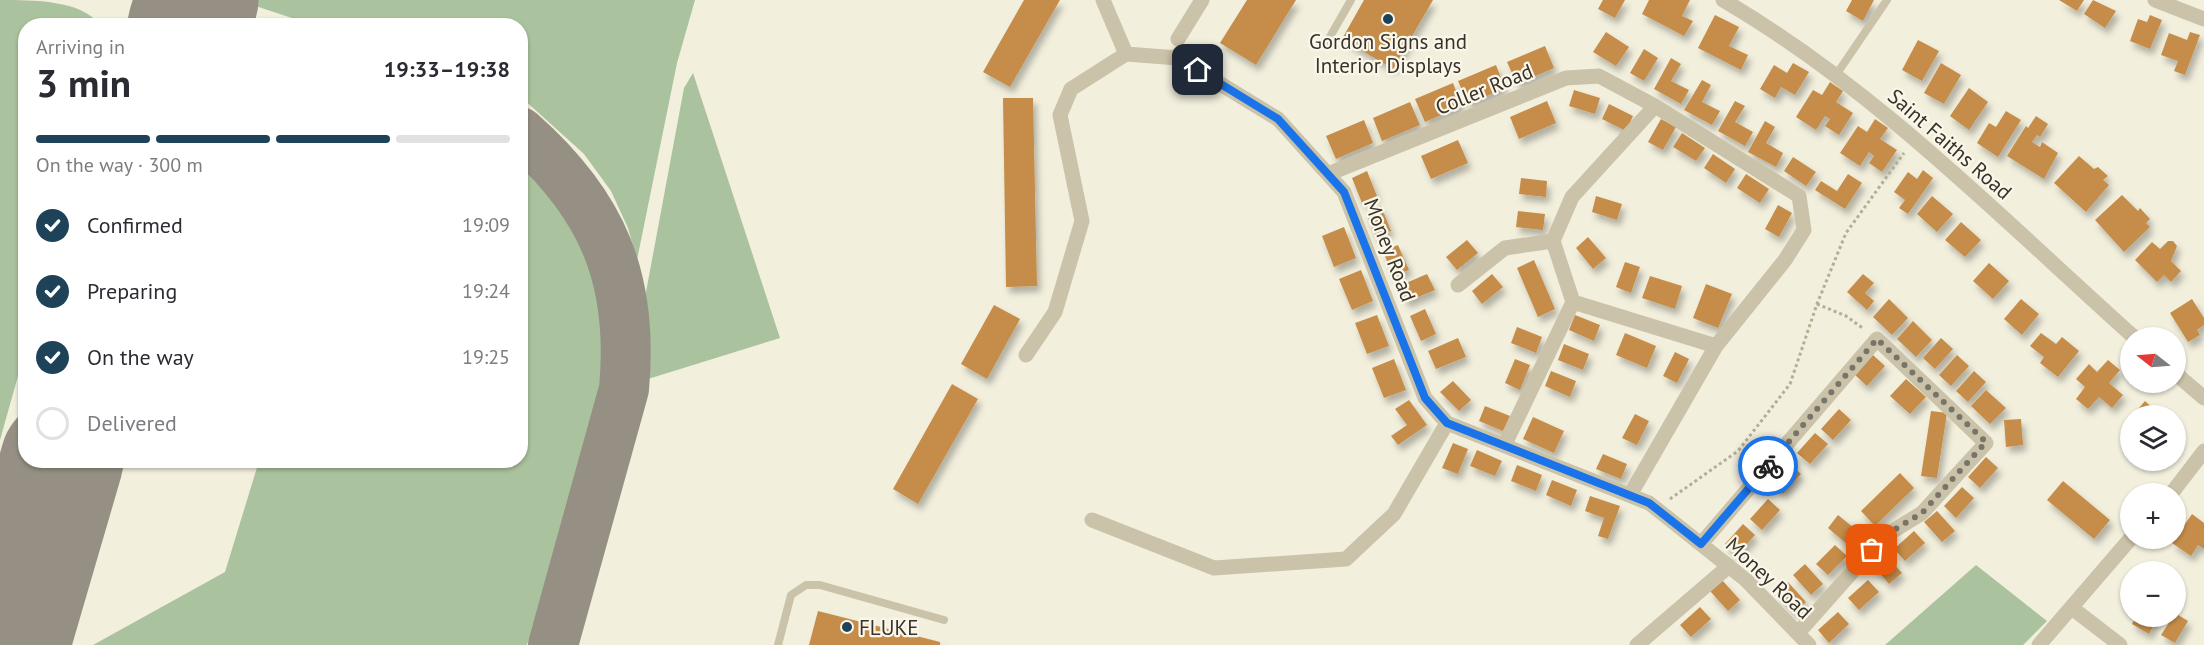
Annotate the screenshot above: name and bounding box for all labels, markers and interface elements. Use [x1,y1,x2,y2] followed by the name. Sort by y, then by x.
[1381,12,1395,26] marker: Gordon Signs and Interior Displays
[1309,28,1467,79] place label: Gordon Signs and Interior Displays
[36,34,125,60] text: Arriving in
[1172,44,1223,95] pin
[1181,53,1214,86] icon: home
[384,55,510,83] text: 19:33–19:38
[36,57,131,108] text: 3 min
[1431,57,1537,121] street label: Coller Road
[1882,83,2018,205] street label: Saint Faiths Road
[36,152,203,178] text: On the way · 300 m
[1358,194,1422,306] street label: Money Road
[36,209,69,242] icon: check
[87,211,183,239] text: Confirmed
[462,212,510,238] text: 19:09
[36,275,69,308] icon: check
[87,277,177,305] text: Preparing
[462,278,510,304] text: 19:24
[2120,327,2186,393] north arrow
[2120,327,2186,627] map controls
[36,341,69,374] icon: check
[87,343,194,371] text: On the way
[462,344,510,370] text: 19:25
[2120,405,2186,471] button: layers
[87,409,177,437] text: Delivered
[1738,436,1798,496] courier
[1752,450,1785,483] icon: bike
[2120,483,2186,549] button: +
[1846,524,1897,575] pin
[1720,531,1818,625] street label: Money Road
[1855,533,1888,566] icon: bag
[2120,561,2186,627] button: −
[859,614,918,641] place label: FLUKE
[840,620,854,634] marker: FLUKE

